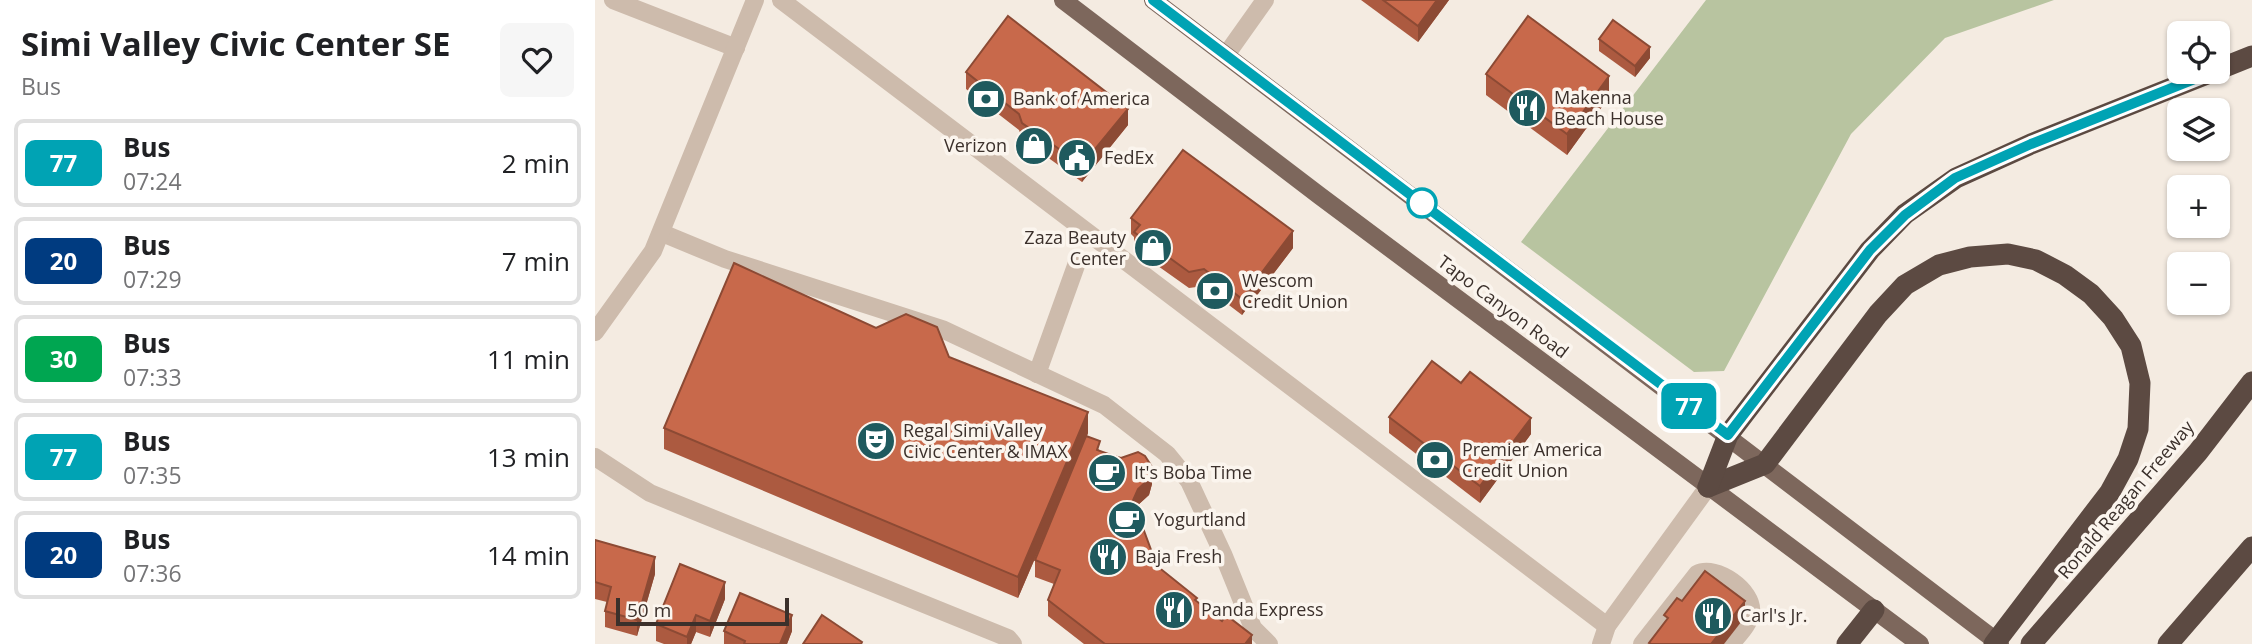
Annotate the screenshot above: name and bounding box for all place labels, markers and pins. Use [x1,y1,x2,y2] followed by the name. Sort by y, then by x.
[965,78,1007,120] bank icon: Bank of America
[1554,85,1664,130] place label: Makenna Beach House
[1013,86,1150,110] place label: Bank of America
[1506,87,1548,129] restaurant icon: Makenna Beach House
[1013,125,1055,167] shop icon: Verizon
[944,133,1007,157] place label: Verizon
[1056,137,1098,179] public building icon: FedEx
[1104,145,1154,169] place label: FedEx
[1407,188,1437,218] unlabelled marker
[1024,225,1127,270] place label: Zaza Beauty Center
[1132,227,1174,269] shop icon: Zaza Beauty Center
[1242,268,1348,313] place label: Wescom Credit Union
[1194,270,1236,312] bank icon: Wescom Credit Union
[903,418,1068,463] place label: Regal Simi Valley Civic Center & IMAX
[855,420,897,462] theatre icon: Regal Simi Valley Civic Center & IMAX
[1462,437,1602,482] place label: Premier America Credit Union
[1414,439,1456,481] bank icon: Premier America Credit Union
[1086,452,1128,494] cafe icon: It's Boba Time
[1134,460,1252,484] place label: It's Boba Time
[1106,499,1148,541] cafe icon: Yogurtland
[1154,507,1246,531] place label: Yogurtland
[1087,536,1129,578] restaurant icon: Baja Fresh
[1135,544,1222,568] place label: Baja Fresh
[1153,589,1195,631] restaurant icon: Panda Express
[1692,595,1734,637] restaurant icon: Carl's Jr.
[1201,597,1324,621] place label: Panda Express
[1740,603,1807,627] place label: Carl's Jr.

